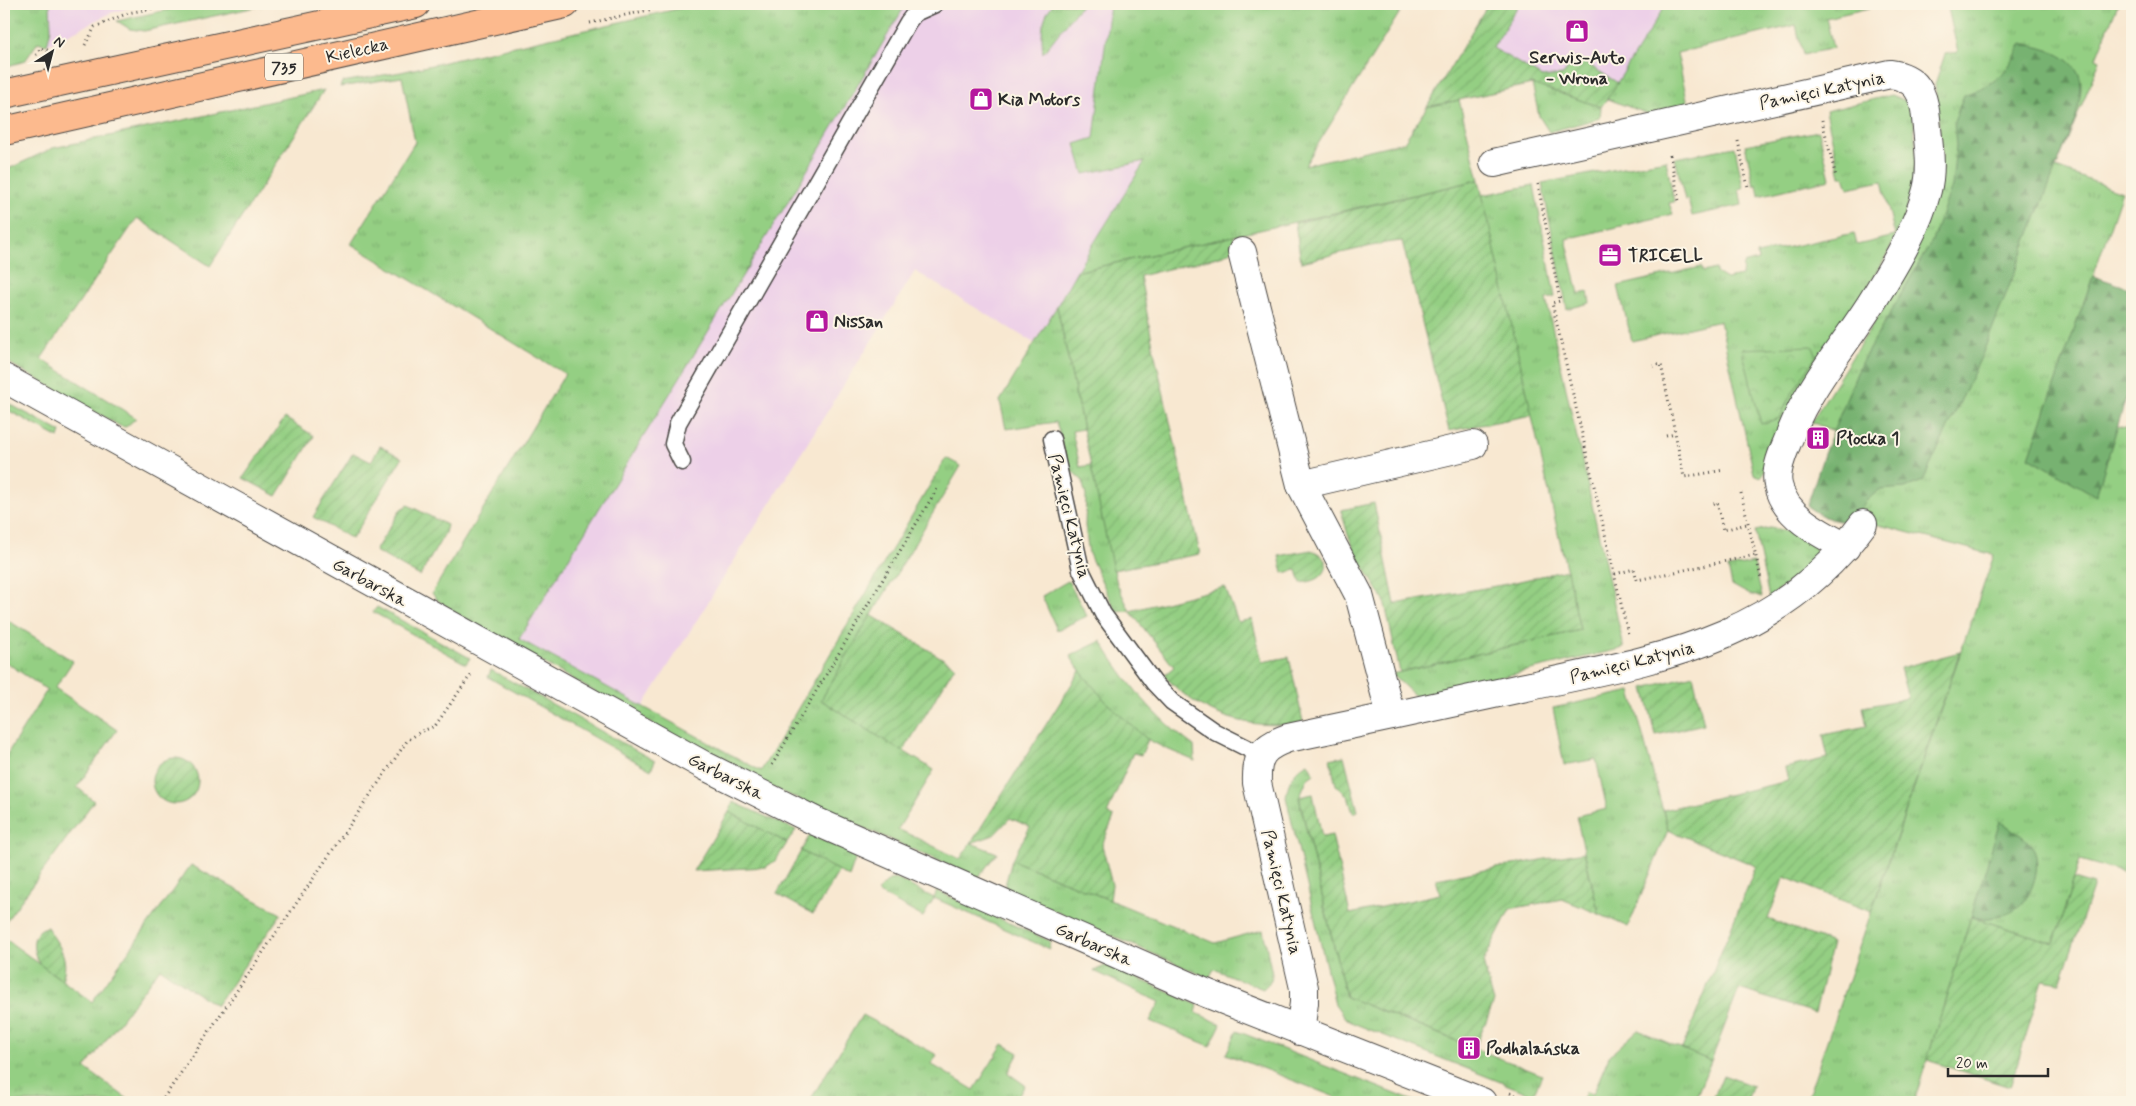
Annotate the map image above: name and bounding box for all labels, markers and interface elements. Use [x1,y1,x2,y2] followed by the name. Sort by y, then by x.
[1564,18,1590,44] shop icon: Serwis-Auto - Wrona
[28,28,78,78] north arrow
[50,32,68,52] text: N
[324,32,391,70] street label: Kielecka
[1529,46,1625,91] place label: Serwis-Auto - Wrona
[265,54,303,80] road number: 735
[1757,66,1887,116] street label: Pamięci Katynia
[968,86,994,112] shop icon: Kia Motors
[998,88,1080,112] place label: Kia Motors
[1597,242,1623,268] office icon: TRICELL
[1628,244,1703,268] place label: TRICELL
[804,308,830,334] shop icon: Nissan
[834,310,883,334] place label: Nissan
[1805,425,1831,451] building icon: Płocka 1
[1836,427,1899,451] place label: Płocka 1
[1042,451,1096,581] street label: Pamięci Katynia
[328,553,411,613] street label: Garbarska
[1567,636,1697,690] street label: Pamięci Katynia
[684,748,768,806] street label: Garbarska
[1255,827,1307,957] street label: Pamięci Katynia
[1051,917,1136,973] street label: Garbarska
[1456,1035,1482,1061] building icon: Podhalańska
[1486,1037,1580,1061] place label: Podhalańska
[1948,1046,2048,1078] scale bar
[1956,1054,1988,1074] text: 20 m

